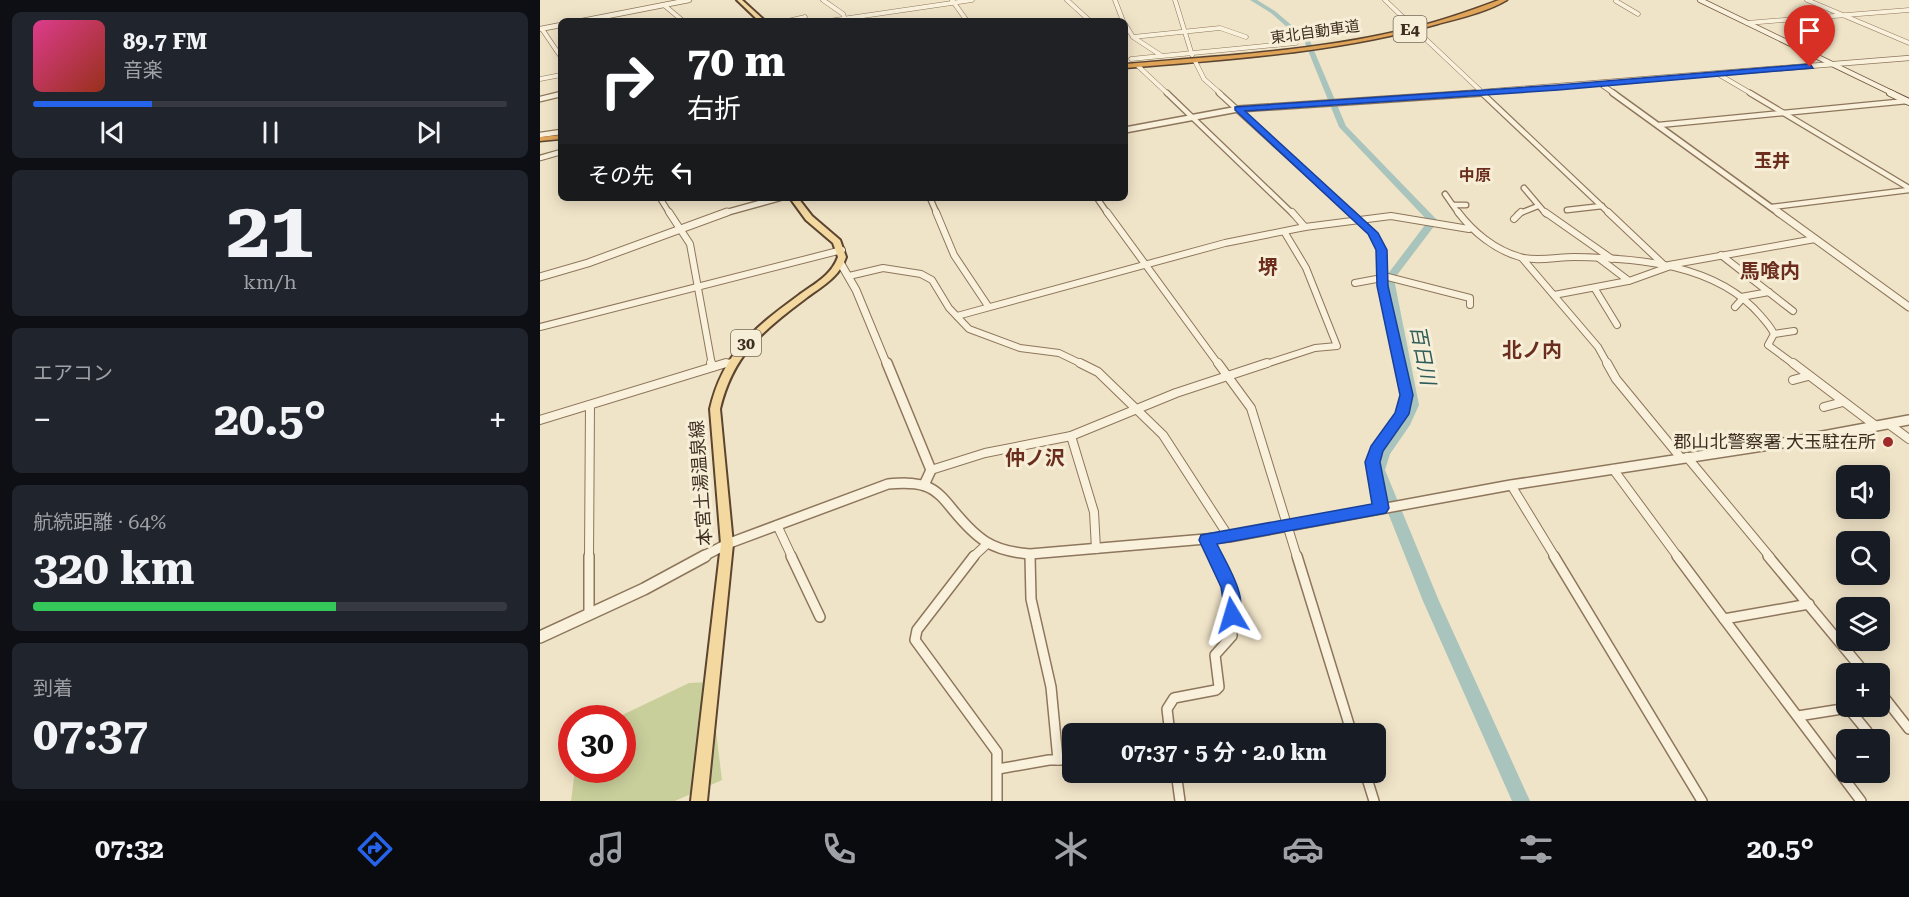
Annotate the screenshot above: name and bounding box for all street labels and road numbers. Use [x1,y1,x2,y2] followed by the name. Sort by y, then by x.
[1394,16,1426,42] road number: E4
[1269,17,1361,47] street label: 東北自動車道
[731,330,761,356] road number: 30
[686,419,715,547] street label: 本宮土湯温泉線

